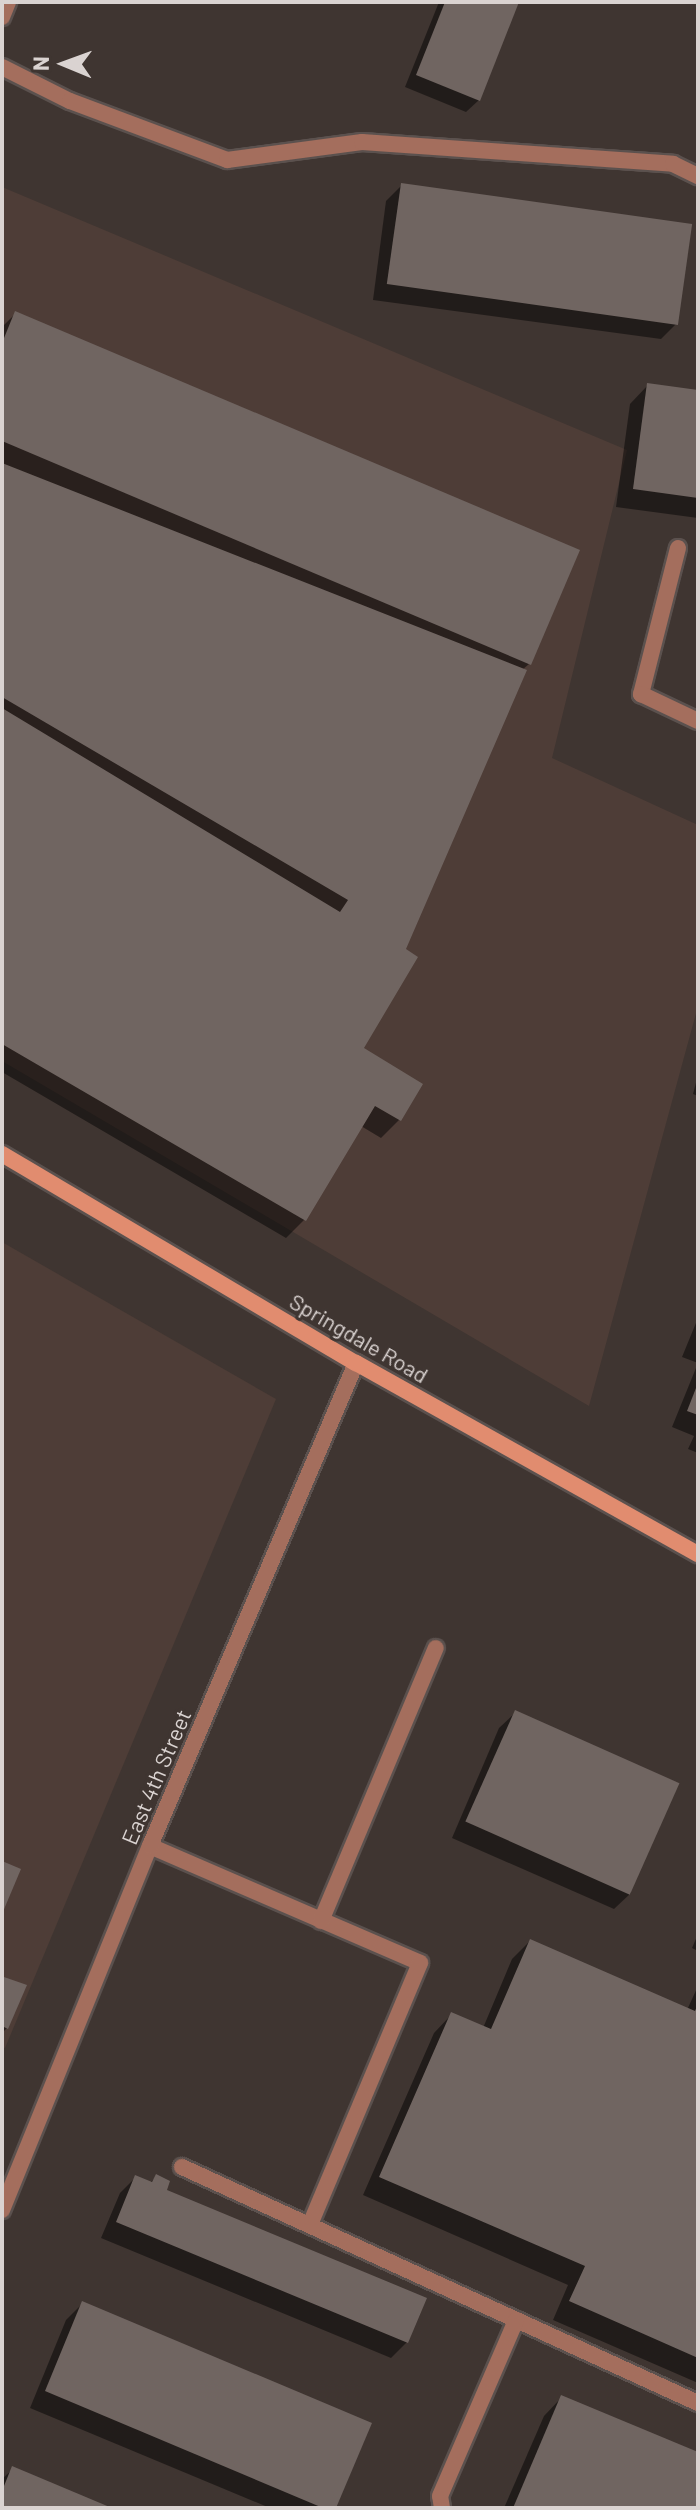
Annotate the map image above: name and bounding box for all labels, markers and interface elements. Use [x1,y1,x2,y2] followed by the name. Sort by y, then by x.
[24,24,104,104] north arrow
[27,56,53,71] text: N
[285,1288,433,1388] street label: Springdale Road
[116,1706,196,1848] street label: East 4th Street

